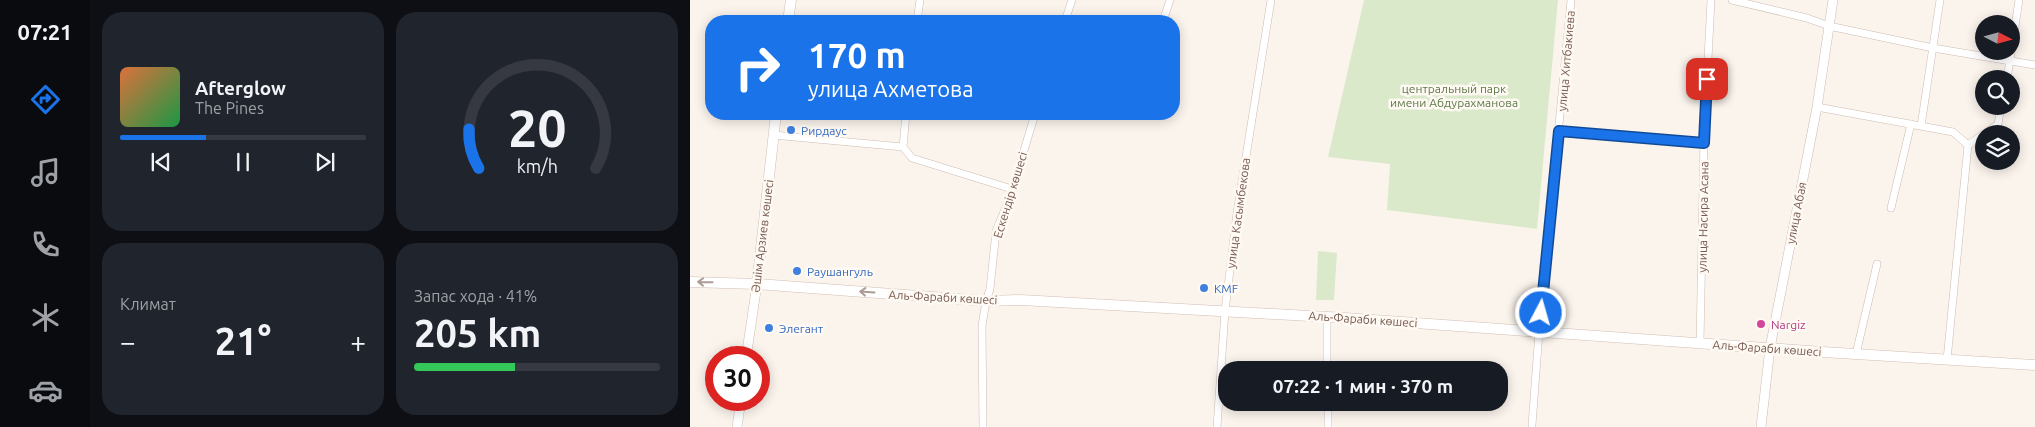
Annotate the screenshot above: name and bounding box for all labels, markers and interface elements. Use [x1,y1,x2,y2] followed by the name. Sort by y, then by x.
[1555,10,1577,112] street label: улица Хитбакиева
[1975,15,2020,60] north arrow
[1975,15,2020,170] map controls
[17,19,73,44] text: 07:21
[725,35,790,100] icon: right
[808,35,906,75] text: 170 m
[1686,58,1728,100] pin
[1693,65,1721,93] icon: arrive
[1975,70,2020,115] button: search
[808,76,973,101] text: улица Ахметова
[195,77,286,99] text: Afterglow
[28,82,63,117] icon: directions
[1390,82,1518,109] park label: центральный парк имени Абдурахманова
[195,99,264,117] text: The Pines
[508,99,566,157] text: 20
[785,124,797,136] marker: Рирдаус
[801,124,847,137] place label: Рирдаус
[1975,125,2020,170] button: layers
[147,148,175,176] icon: previous
[229,148,257,176] icon: pause
[311,148,339,176] icon: next
[991,150,1029,240] street label: Ескендір көшесі
[28,155,63,190] icon: music
[516,156,558,176] text: km/h
[1224,157,1252,269] street label: улица Касымбекова
[1696,161,1710,273] street label: улица Насира Асана
[749,179,775,293] street label: Әшім Арзиев көшесі
[1784,181,1808,245] street label: улица Абая
[28,227,63,262] icon: phone
[791,265,803,277] marker: Раушангуль
[807,265,873,278] place label: Раушангуль
[697,277,714,287] one-way arrow
[1198,282,1210,294] marker: KMF
[1214,282,1238,295] place label: KMF
[1514,286,1566,338] position arrow
[414,287,537,305] text: Запас хода · 41%
[860,288,876,297] one-way arrow
[888,288,998,306] street label: Аль-Фараби көшесі
[120,295,176,313] text: Климат
[28,300,63,335] icon: climate
[1308,309,1418,329] street label: Аль-Фараби көшесі
[414,312,541,354] text: 205 km
[1755,318,1767,330] marker: Nargiz
[1771,318,1806,331] place label: Nargiz
[215,320,271,362] text: 21°
[763,322,775,334] marker: Элегант
[779,322,824,335] place label: Элегант
[120,326,136,357] text: −
[350,326,366,357] text: +
[1712,338,1822,358] street label: Аль-Фараби көшесі
[705,346,770,411] speed limit sign: 30
[28,373,63,408] icon: car
[1273,375,1453,397] text: 07:22 · 1 мин · 370 m

